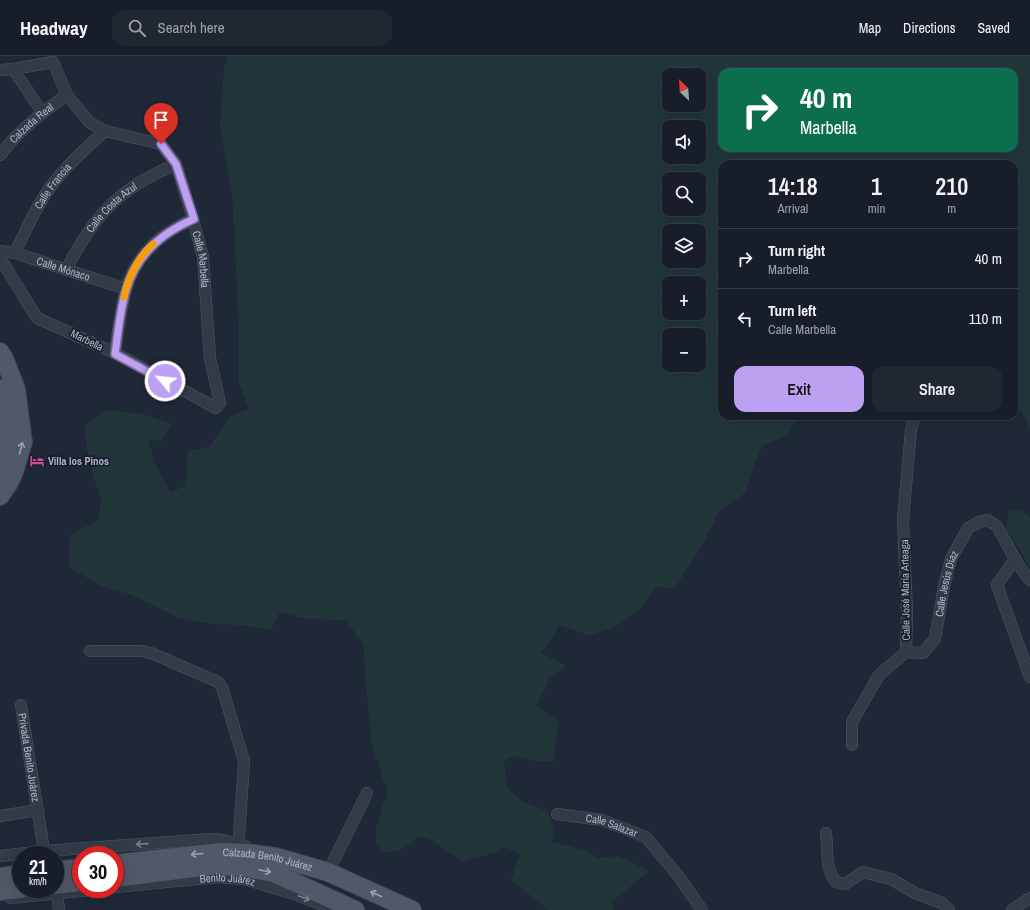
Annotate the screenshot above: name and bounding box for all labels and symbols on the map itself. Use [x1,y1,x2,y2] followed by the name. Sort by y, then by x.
[662,68,706,112] north arrow
[6,100,56,146] street label: Calzada Real
[144,103,178,144] pin
[31,160,74,212] street label: Calle Francia
[83,179,139,235] street label: Calle Costa Azul
[189,229,212,288] street label: Calle Marbella
[35,254,92,284] street label: Calle Mónaco
[68,326,106,354] street label: Marbella
[144,360,186,402] position arrow
[18,442,25,455] one-way arrow
[29,453,45,469] hotel icon: Villa los Pinos
[48,454,109,468] place label: Villa los Pinos
[897,539,913,641] street label: Calle José María Arteaga
[932,547,962,618] street label: Calle Jesús Díaz
[15,712,43,803] street label: Privada Benito Juárez
[585,811,640,840] street label: Calle Salazar
[136,840,149,847] one-way arrow
[222,845,315,874] street label: Calzada Benito Juárez
[72,846,124,898] speed limit sign: 30
[191,850,204,858] one-way arrow
[258,868,271,876] one-way arrow
[199,870,257,889] street label: Benito Juárez
[371,890,383,897] one-way arrow
[298,894,310,902] one-way arrow

